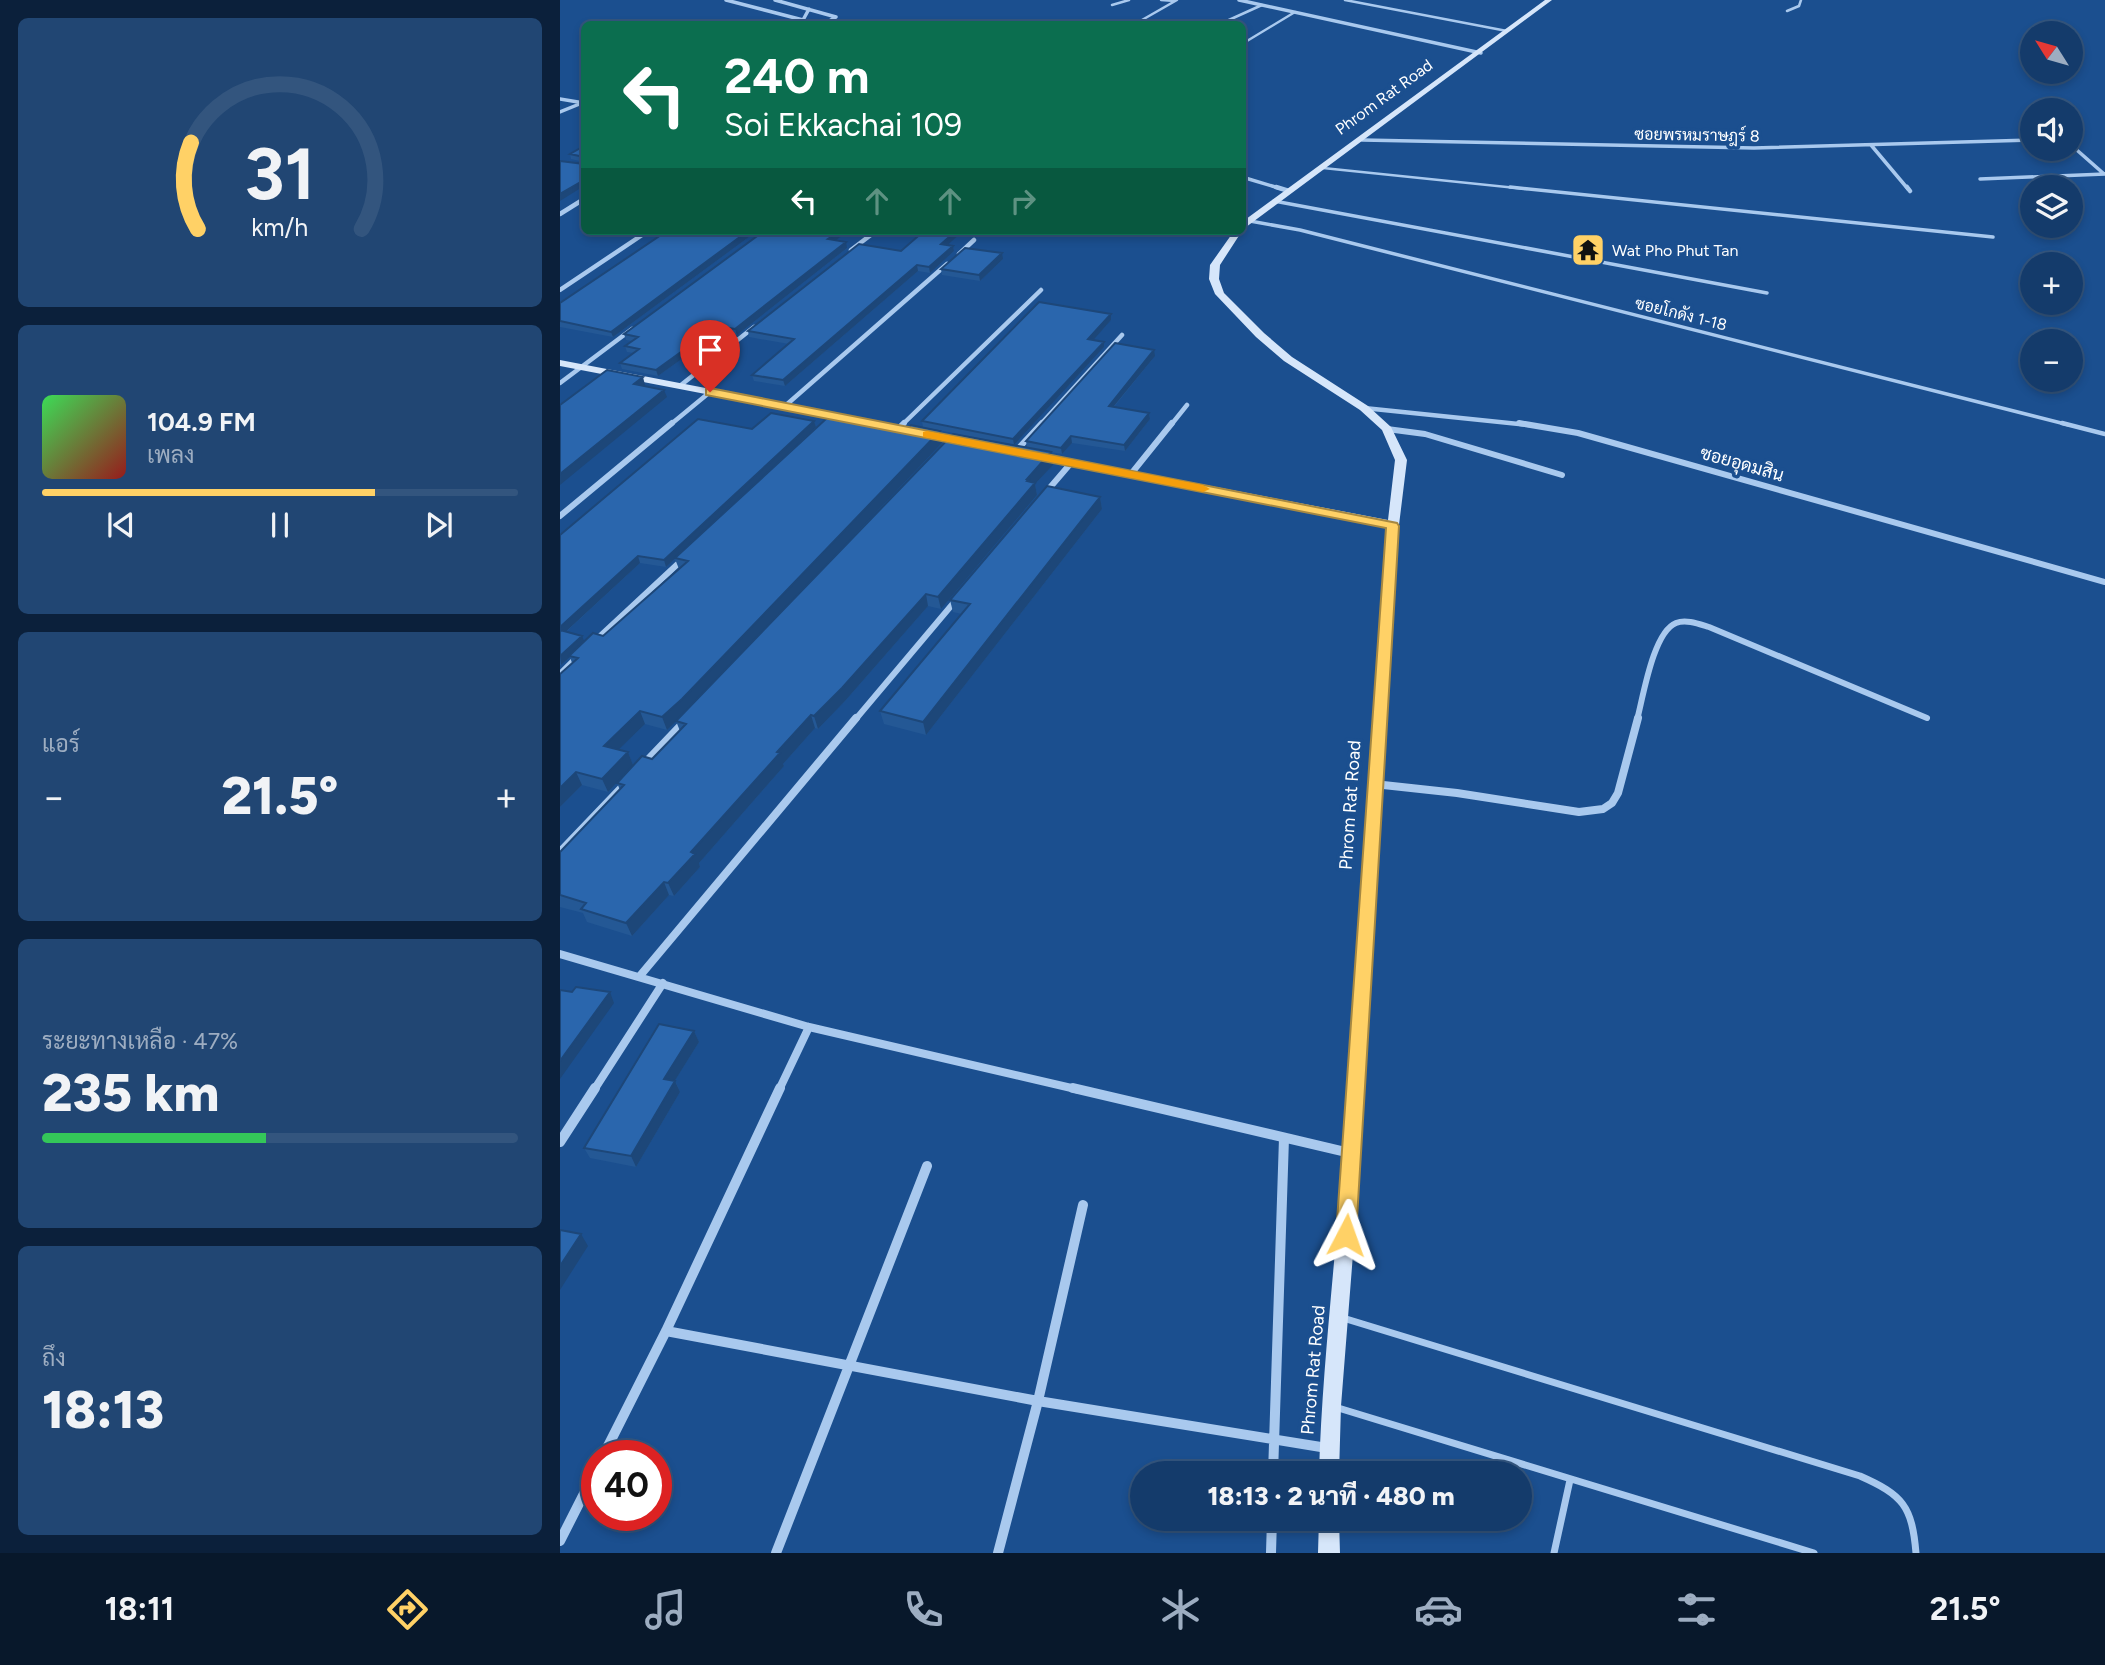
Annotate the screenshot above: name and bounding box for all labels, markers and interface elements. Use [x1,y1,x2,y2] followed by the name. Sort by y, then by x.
[2020,21,2082,84] north arrow
[2020,21,2083,392] map controls
[724,46,870,105] text: 240 m
[609,49,700,140] icon: left
[1332,55,1436,139] street label: Phrom Rat Road
[2020,98,2083,161] button: sound
[724,106,962,144] text: Soi Ekkachai 109
[1634,121,1760,147] street label: ซอยพรหมราษฎร์ 8
[244,130,316,217] text: 31
[2020,175,2083,238] button: layers
[785,182,823,220] icon: left
[858,182,896,220] icon: ahead
[931,182,969,220] icon: ahead
[1004,182,1042,220] icon: right
[251,211,309,241] text: km/h
[1569,231,1607,269] temple icon: Wat Pho Phut Tan
[1612,241,1738,260] place label: Wat Pho Phut Tan
[2020,252,2083,315] button: +
[1633,291,1729,335] street label: ซอยโกดัง 1-18
[680,320,740,392] pin
[2020,329,2083,392] button: −
[691,331,729,369] icon: arrive
[147,406,256,438] text: 104.9 FM
[147,441,194,469] text: เพลง
[1697,442,1786,487] street label: ซอยอุดมสิน
[102,506,140,544] icon: previous
[261,506,299,544] icon: pause
[420,506,458,544] icon: next
[42,730,80,758] text: แอร์
[1334,739,1366,871] street label: Phrom Rat Road
[222,765,338,827] text: 21.5°
[42,774,66,820] text: −
[494,774,518,820] text: +
[42,1027,238,1055] text: ระยะทางเหลือ · 47%
[42,1062,219,1124] text: 235 km
[1309,1198,1383,1272] position arrow
[1296,1304,1330,1436] street label: Phrom Rat Road
[42,1344,66,1372] text: ถึง
[42,1379,164,1441] text: 18:13
[581,1440,672,1531] speed limit sign: 40
[1207,1480,1455,1512] text: 18:13 · 2 นาที · 480 m
[383,1585,432,1634] icon: directions
[641,1585,690,1634] icon: music
[899,1585,948,1634] icon: phone
[1156,1585,1205,1634] icon: climate
[1414,1585,1463,1634] icon: car
[1672,1585,1721,1634] icon: filters
[104,1590,174,1628] text: 18:11
[1930,1590,2000,1628] text: 21.5°

